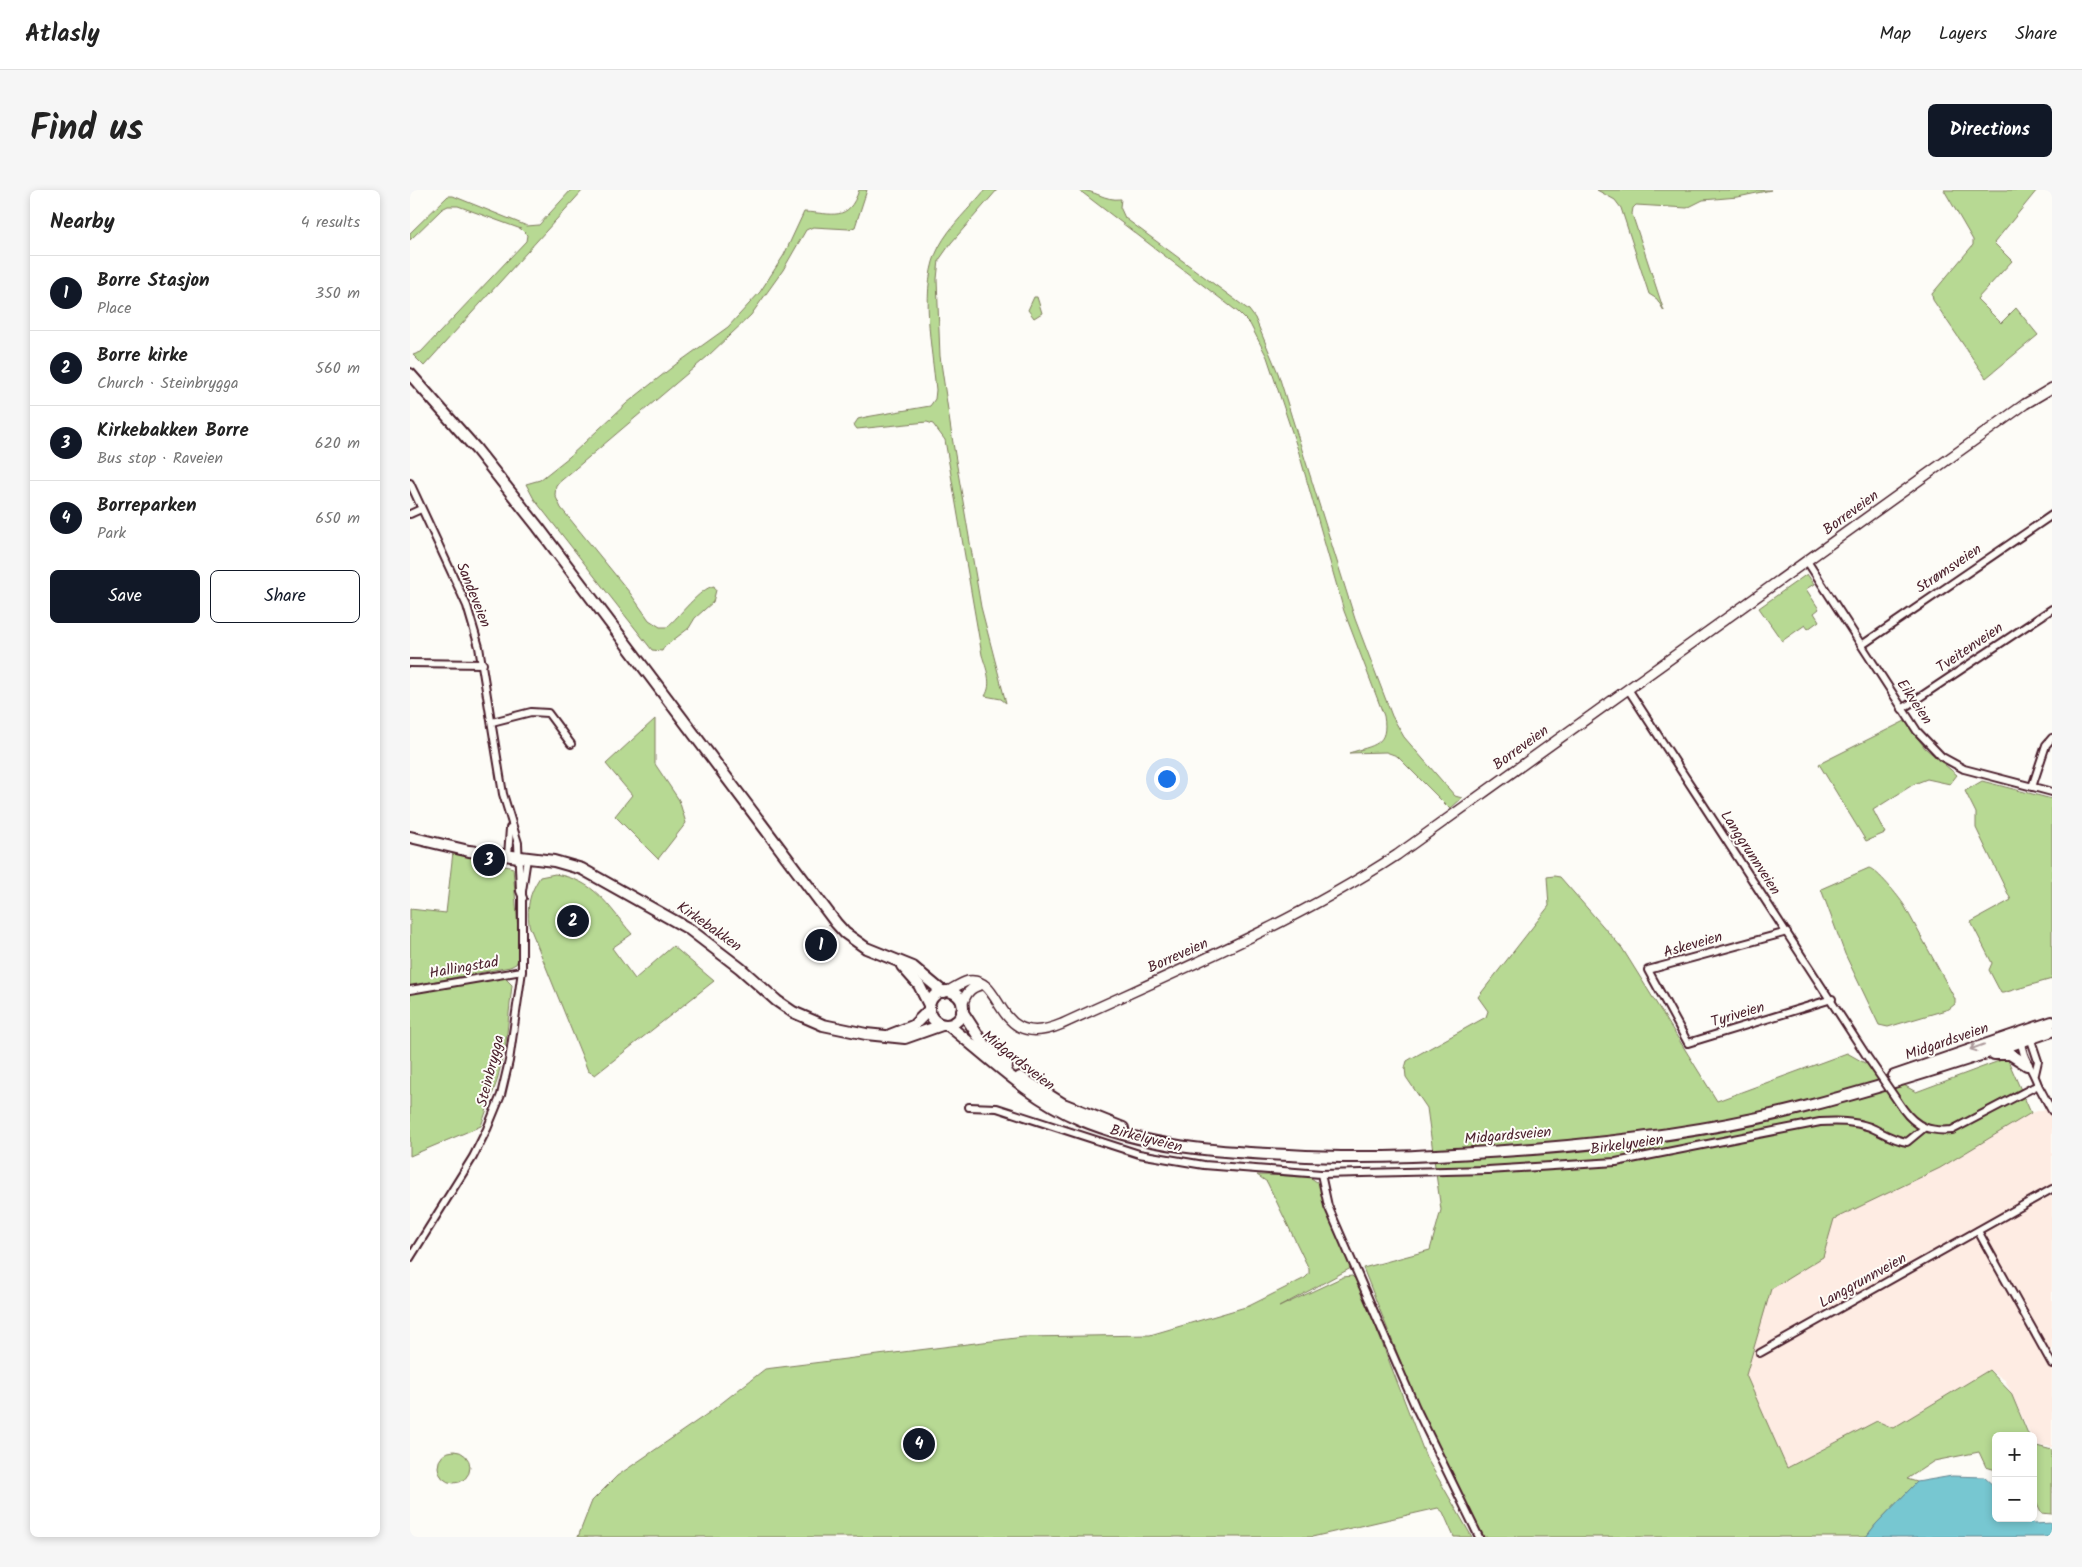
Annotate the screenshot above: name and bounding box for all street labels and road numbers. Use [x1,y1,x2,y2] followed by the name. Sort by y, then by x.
[1818,484,1884,542] street label: Borreveien
[1911,538,1987,600] street label: Strømsveien
[449,559,497,631] street label: Sandeveien
[1932,617,2008,679] street label: Tveitenveien
[1890,674,1938,730] street label: Eikveien
[1488,719,1554,777] street label: Borreveien
[1714,806,1786,900] street label: Langgrunnveien
[671,896,747,958] street label: Kirkebakken
[1661,925,1725,965] street label: Askeveien
[1144,932,1212,980] street label: Borreveien
[428,950,501,986] street label: Hallingstad
[1708,995,1768,1035] street label: Tyriveien
[1902,1016,1992,1068] street label: Midgardsveien
[976,1025,1060,1097] street label: Midgardsveien
[470,1033,512,1109] street label: Steinbrygga
[1107,1118,1185,1160] street label: Birkelyveien
[1463,1120,1553,1152] street label: Midgardsveien
[1589,1128,1665,1162] street label: Birkelyveien
[1815,1247,1911,1315] street label: Langgrunnveien

